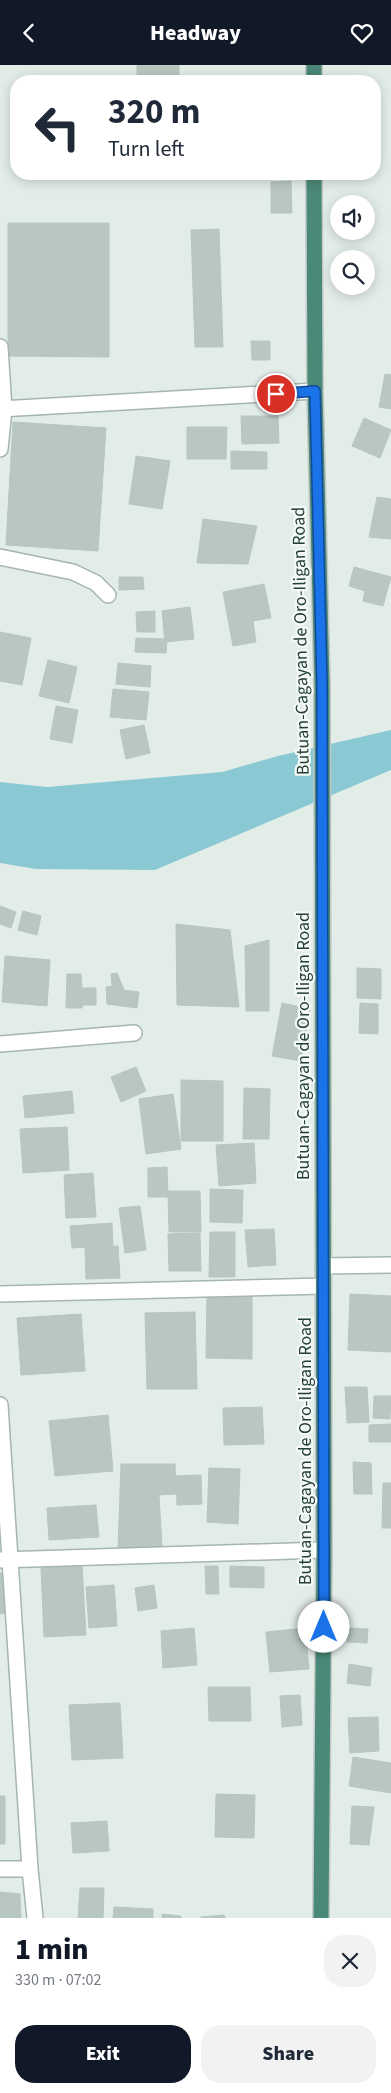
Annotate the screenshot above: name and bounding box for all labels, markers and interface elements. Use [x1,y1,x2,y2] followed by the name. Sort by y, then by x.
[150,17,241,49] text: Headway
[15,19,43,47] icon: back
[348,19,376,47] icon: heart
[108,87,200,137] text: 320 m
[25,95,90,160] icon: left
[108,133,184,165] text: Turn left
[330,195,375,295] map controls
[330,195,375,240] button: sound
[330,250,375,295] button: search
[255,373,297,415] pin
[262,380,290,408] icon: arrive
[286,507,316,775] street label: Butuan-Cagayan de Oro-Iligan Road
[291,912,316,1180] street label: Butuan-Cagayan de Oro-Iligan Road
[293,1317,318,1585] street label: Butuan-Cagayan de Oro-Iligan Road
[297,1600,349,1652] position arrow
[15,1928,89,1971] text: 1 min
[324,1935,376,1987] button: close
[15,1969,102,1991] text: 330 m · 07:02
[15,2025,191,2083] button: Exit
[201,2025,376,2083] button: Share

